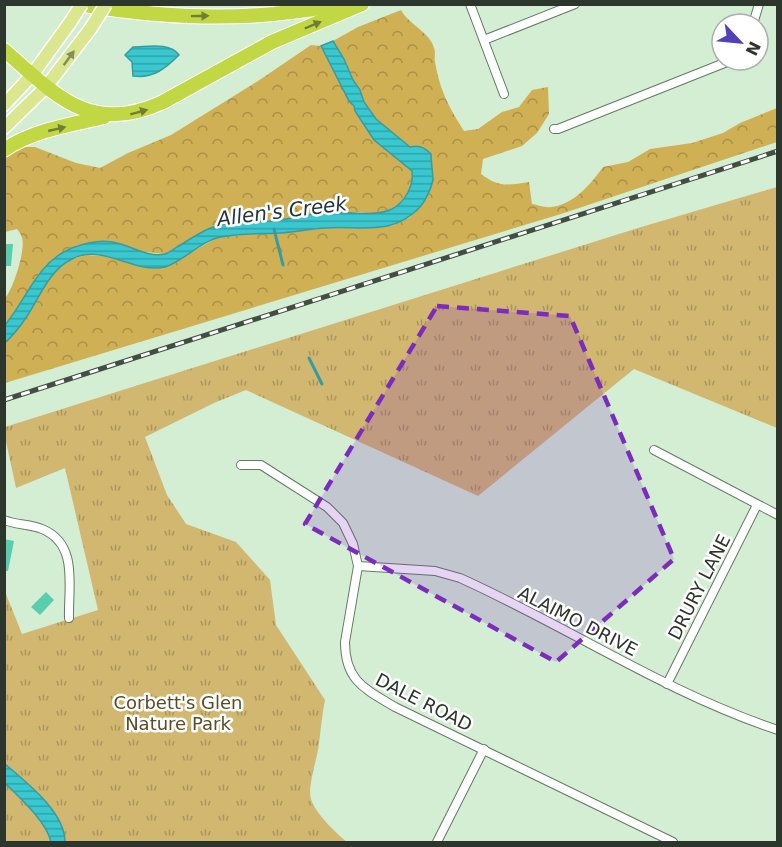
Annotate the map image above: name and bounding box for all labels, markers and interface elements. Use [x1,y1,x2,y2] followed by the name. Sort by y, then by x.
[191,11,210,20] one-way arrow
[710,12,770,72] north arrow
[304,20,322,30] one-way arrow
[742,38,765,59] text: N
[63,50,75,66] one-way arrow
[130,106,148,116] one-way arrow
[48,123,66,133] one-way arrow
[214,191,350,231] water label: Allen's Creek
[663,531,735,643] street label: DRURY LANE
[515,582,641,660] street label: ALAIMO DRIVE
[372,669,476,735] street label: DALE ROAD
[113,692,243,734] park label: Corbett's Glen Nature Park

